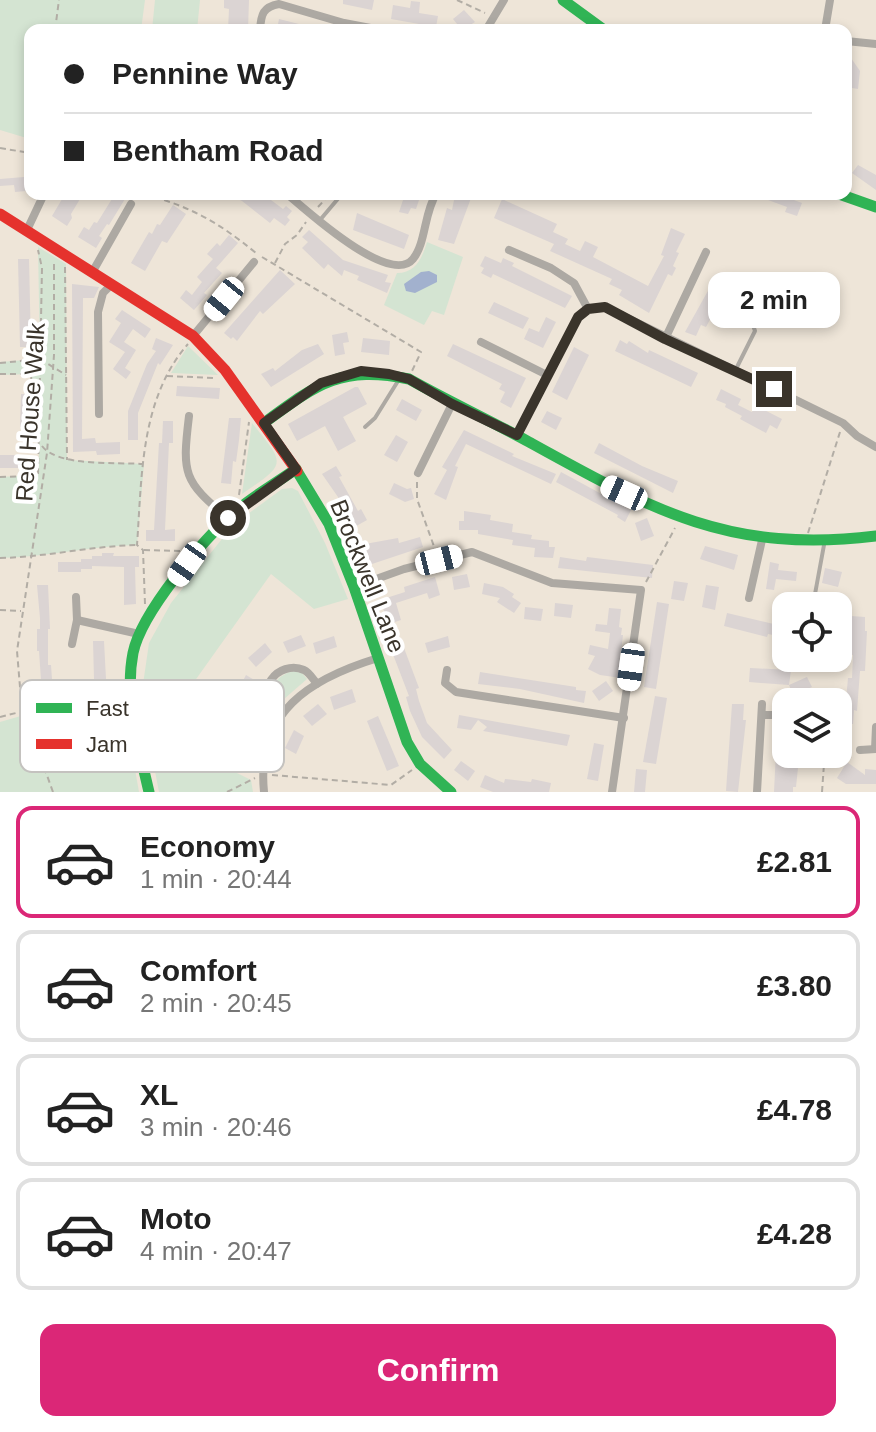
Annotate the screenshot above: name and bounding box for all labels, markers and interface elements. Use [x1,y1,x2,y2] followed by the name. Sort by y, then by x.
[112,57,298,90] text: Pennine Way
[112,134,324,167] text: Bentham Road
[200,273,248,325] car
[708,273,840,329] callout: 2 min
[740,285,808,315] text: 2 min
[10,321,50,502] street label: Red House Walk
[756,371,792,407] route end
[597,472,651,514] car
[325,495,411,657] street label: Brockwell Lane
[210,500,246,536] route start
[163,537,211,591] car
[413,543,465,577] car
[772,592,852,768] map controls
[772,592,852,672] button: locate
[616,642,646,692] car
[20,680,284,772] legend
[772,688,852,768] button: layers
[86,696,129,721] text: Fast
[86,732,128,757] text: Jam
[44,826,116,898] icon: car
[140,830,275,863] text: Economy
[757,845,832,878] text: £2.81
[140,864,292,894] text: 1 min · 20:44
[44,950,116,1022] icon: car
[140,954,257,987] text: Comfort
[757,969,832,1002] text: £3.80
[140,988,292,1018] text: 2 min · 20:45
[44,1074,116,1146] icon: car
[140,1078,178,1111] text: XL
[757,1093,832,1126] text: £4.78
[140,1112,292,1142] text: 3 min · 20:46
[44,1198,116,1270] icon: car
[140,1202,212,1235] text: Moto
[757,1217,832,1250] text: £4.28
[140,1236,292,1266] text: 4 min · 20:47
[40,1324,836,1416] button: Confirm

